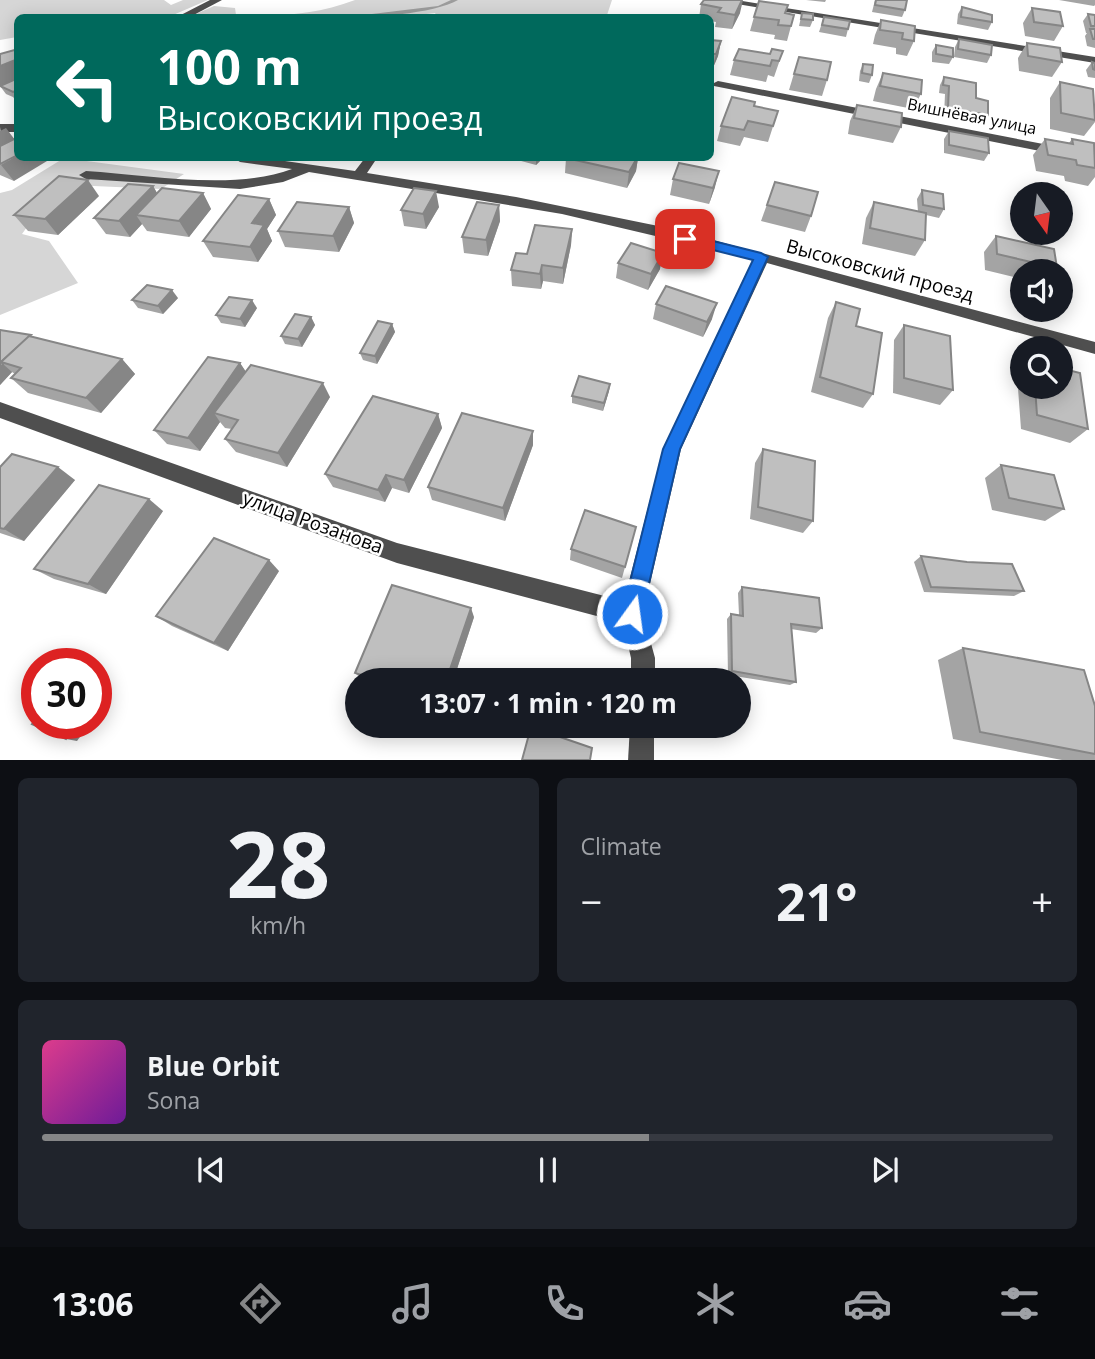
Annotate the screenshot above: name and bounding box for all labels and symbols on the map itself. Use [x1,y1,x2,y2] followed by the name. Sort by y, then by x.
[906,93,1038,139] street label: Вишнёвая улица
[1010,182,1073,245] north arrow
[655,209,715,269] pin
[783,232,977,308] street label: Высоковский проезд
[239,485,387,559] street label: улица Розанова
[595,577,669,651] position arrow
[21,648,112,739] speed limit sign: 30

